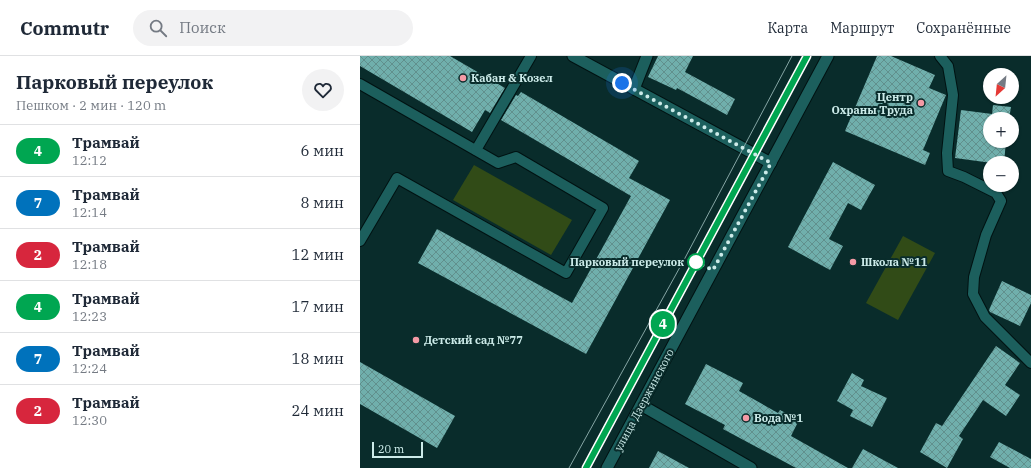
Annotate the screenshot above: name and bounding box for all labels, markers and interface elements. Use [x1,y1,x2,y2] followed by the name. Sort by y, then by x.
[133,10,413,46] search box
[20,16,109,40] text: Commutr
[147,17,169,39] icon: search
[179,18,226,37] text: Поиск
[767,19,808,37] text: Карта
[830,19,894,37] text: Маршрут
[916,19,1011,37] text: Сохранённые
[983,68,1019,104] north arrow
[983,68,1019,192] map controls
[302,69,344,111] button: heart
[16,70,213,94] text: Парковый переулок
[471,71,553,85] place label: Кабан & Козел
[458,73,468,83] marker: Кабан & Козел
[612,73,632,93] your location
[832,90,913,117] place label: Центр Охраны Труда
[16,97,166,114] text: Пешком · 2 мин · 120 m
[916,98,926,108] marker: Центр Охраны Труда
[983,112,1019,148] button: +
[72,133,140,152] text: Трамвай
[300,141,344,160] text: 6 мин
[34,142,42,160] text: 4
[72,152,107,169] text: 12:12
[983,156,1019,192] button: −
[72,185,140,204] text: Трамвай
[300,193,344,212] text: 8 мин
[34,194,42,212] text: 7
[72,204,107,221] text: 12:14
[72,237,140,256] text: Трамвай
[291,245,344,264] text: 12 мин
[34,246,42,264] text: 2
[687,253,705,271] marker: Парковый переулок
[570,255,684,269] place label: Парковый переулок
[861,255,928,269] place label: Школа №11
[72,256,107,273] text: 12:18
[848,257,858,267] marker: Школа №11
[72,289,140,308] text: Трамвай
[291,297,344,316] text: 17 мин
[34,298,42,316] text: 4
[72,308,107,325] text: 12:23
[650,311,676,337] line badge: 4
[659,315,667,333] text: 4
[424,333,523,347] place label: Детский сад №77
[411,335,421,345] marker: Детский сад №77
[72,341,140,360] text: Трамвай
[611,346,677,454] street label: улица Дзержинского
[291,349,344,368] text: 18 мин
[34,350,42,368] text: 7
[72,360,107,377] text: 12:24
[72,393,140,412] text: Трамвай
[291,401,344,420] text: 24 мин
[34,402,42,420] text: 2
[754,411,803,425] place label: Вода №1
[72,412,107,429] text: 12:30
[741,413,751,423] marker: Вода №1
[372,440,423,459] scale bar
[378,442,404,456] text: 20 m

